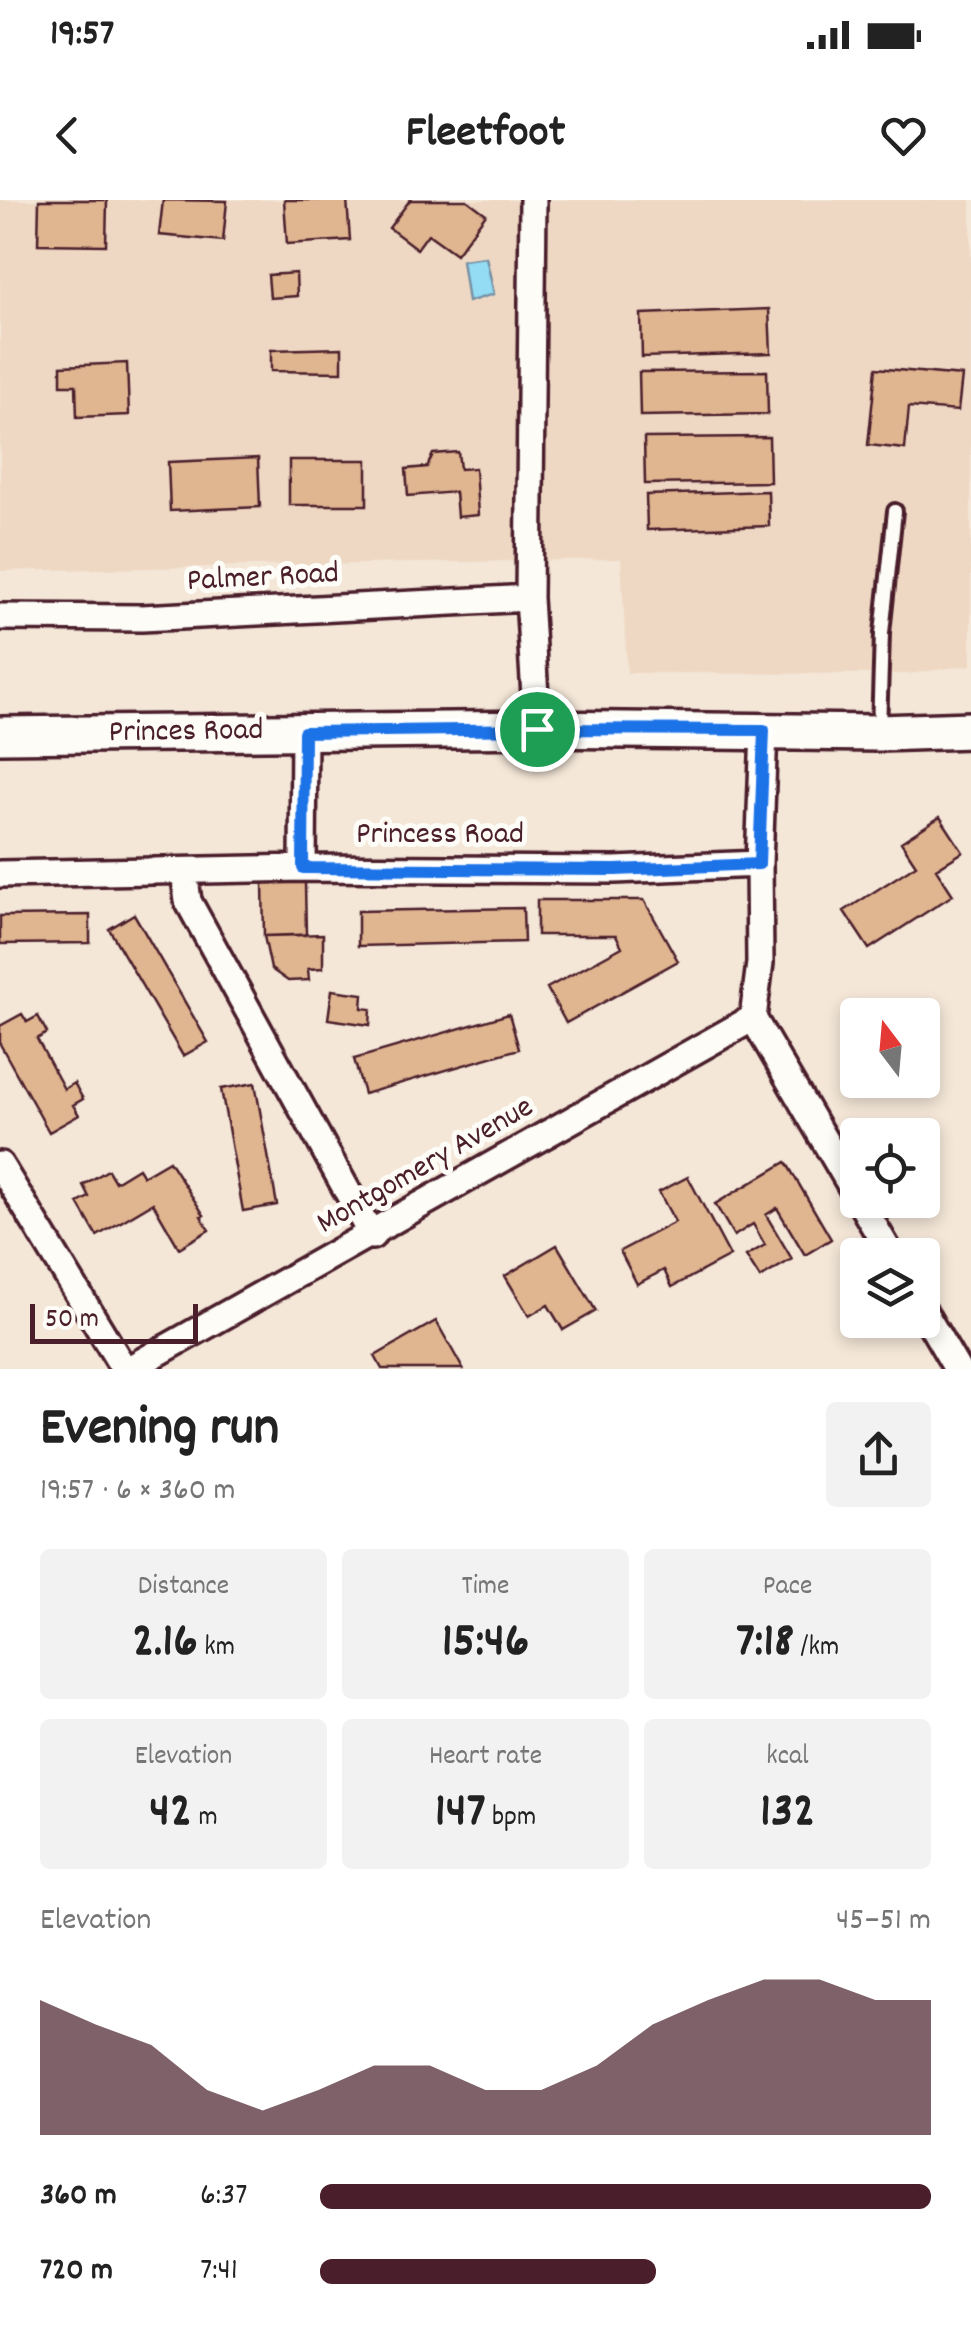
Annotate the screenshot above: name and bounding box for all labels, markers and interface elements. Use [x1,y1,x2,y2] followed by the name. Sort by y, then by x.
[50,8,114,63] text: 19:57
[406,103,565,167] text: Fleetfoot
[40,108,95,163] icon: back
[876,108,931,163] icon: heart
[186,552,340,606] street label: Palmer Road
[495,687,580,772] pin
[510,702,565,757] icon: arrive
[108,709,264,757] street label: Princes Road
[356,813,524,859] street label: Princess Road
[840,998,940,1098] north arrow
[840,998,940,1338] map controls
[309,1086,543,1248] street label: Montgomery Avenue
[840,1118,940,1218] button: locate
[840,1238,940,1338] button: layers
[30,1299,198,1344] scale bar
[45,1301,99,1341] text: 50 m
[40,1392,279,1471] text: Evening run
[826,1402,931,1507] button: share
[40,1469,236,1515] text: 19:57 · 6 × 360 m
[138,1568,229,1608] text: Distance
[462,1568,509,1608] text: Time
[763,1568,812,1608] text: Pace
[132,1608,198,1680] text: 2.16
[442,1608,529,1680] text: 15:46
[736,1608,794,1680] text: 7:18
[198,1629,235,1669] text: km
[794,1629,839,1669] text: /km
[135,1738,232,1778] text: Elevation
[429,1738,542,1778] text: Heart rate
[766,1738,809,1778] text: kcal
[149,1778,192,1850] text: 42
[435,1778,486,1850] text: 147
[760,1778,815,1850] text: 132
[192,1799,218,1839] text: m
[486,1799,536,1839] text: bpm
[40,1899,151,1945] text: Elevation
[836,1899,931,1945] text: 45–51 m
[40,2174,117,2220] text: 360 m
[200,2174,247,2220] text: 6:37
[40,2249,113,2295] text: 720 m
[200,2249,238,2295] text: 7:41

